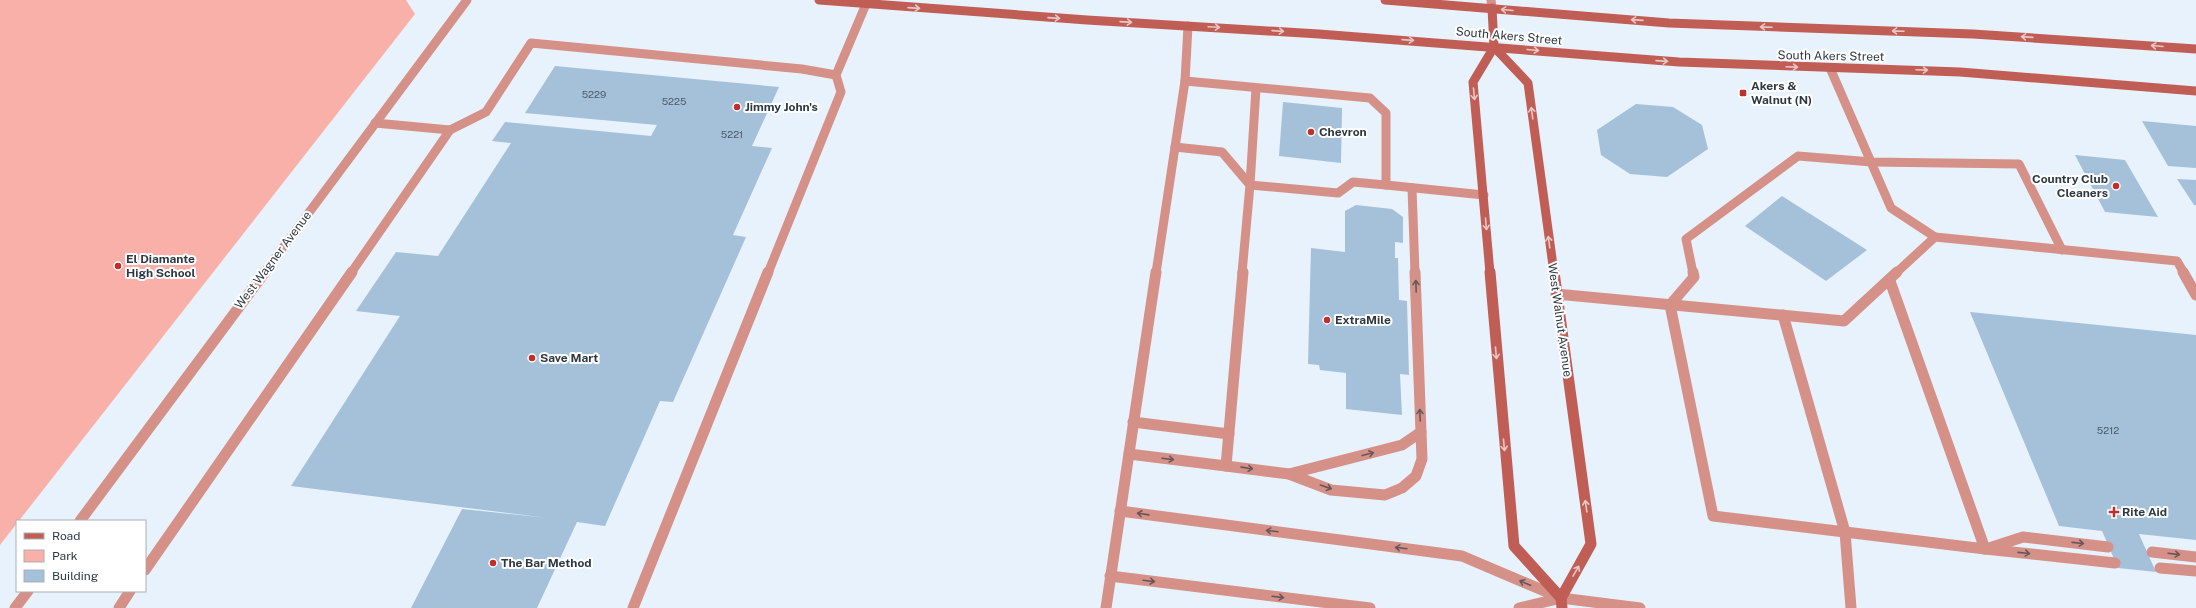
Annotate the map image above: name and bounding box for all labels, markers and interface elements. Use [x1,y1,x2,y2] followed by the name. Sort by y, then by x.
[907,4,920,11] one-way arrow
[1501,6,1514,13] one-way arrow
[1047,14,1060,21] one-way arrow
[1631,17,1644,24] one-way arrow
[1119,19,1132,26] one-way arrow
[1760,23,1773,31] one-way arrow
[1207,24,1220,31] one-way arrow
[1455,24,1563,48] street label: South Akers Street
[1892,27,1905,35] one-way arrow
[1271,28,1284,35] one-way arrow
[2021,33,2034,40] one-way arrow
[1401,37,1414,44] one-way arrow
[2151,43,2164,50] one-way arrow
[1526,47,1539,54] one-way arrow
[1778,48,1885,64] street label: South Akers Street
[1655,57,1668,64] one-way arrow
[1785,63,1798,71] one-way arrow
[1915,67,1928,74] one-way arrow
[1751,79,1812,107] place label: Akers & Walnut (N)
[1471,87,1478,100] one-way arrow
[582,88,606,100] house number: 5229
[1738,88,1748,98] marker: Akers & Walnut (N)
[662,95,686,107] house number: 5225
[745,100,818,114] place label: Jimmy John's
[732,102,742,112] marker: Jimmy John's
[1528,107,1536,120] one-way arrow
[1319,125,1367,139] place label: Chevron
[1306,127,1316,137] marker: Chevron
[721,128,743,140] house number: 5221
[2032,172,2108,200] place label: Country Club Cleaners
[2111,181,2121,191] marker: Country Club Cleaners
[232,208,314,312] street label: West Wagner Avenue
[1483,217,1490,230] one-way arrow
[1545,236,1553,249] one-way arrow
[126,252,195,280] place label: El Diamante High School
[113,261,123,271] marker: El Diamante High School
[1545,262,1575,378] street label: West Walnut Avenue
[1412,280,1419,293] one-way arrow
[1335,313,1391,327] place label: ExtraMile
[1322,315,1332,325] marker: ExtraMile
[1493,346,1500,359] one-way arrow
[540,351,598,365] place label: Save Mart
[527,353,537,363] marker: Save Mart
[1416,409,1424,422] one-way arrow
[2097,424,2119,436] house number: 5212
[1501,438,1508,451] one-way arrow
[1361,450,1374,457] one-way arrow
[1161,455,1174,462] one-way arrow
[1240,464,1253,472] one-way arrow
[1320,484,1332,492] one-way arrow
[1582,500,1590,513] one-way arrow
[2122,505,2167,519] place label: Rite Aid
[2109,507,2119,517] marker: Rite Aid
[1137,511,1150,518] one-way arrow
[16,520,146,592] legend
[1266,527,1279,535] one-way arrow
[52,529,80,543] text: Road
[2071,540,2084,547] one-way arrow
[1395,544,1408,552] one-way arrow
[52,549,78,563] text: Park
[2017,549,2030,557] one-way arrow
[2167,551,2180,558] one-way arrow
[501,556,592,570] place label: The Bar Method
[488,558,498,568] marker: The Bar Method
[1572,565,1580,577] one-way arrow
[52,569,98,583] text: Building
[1142,577,1155,584] one-way arrow
[1519,578,1531,586] one-way arrow
[1271,593,1284,600] one-way arrow

